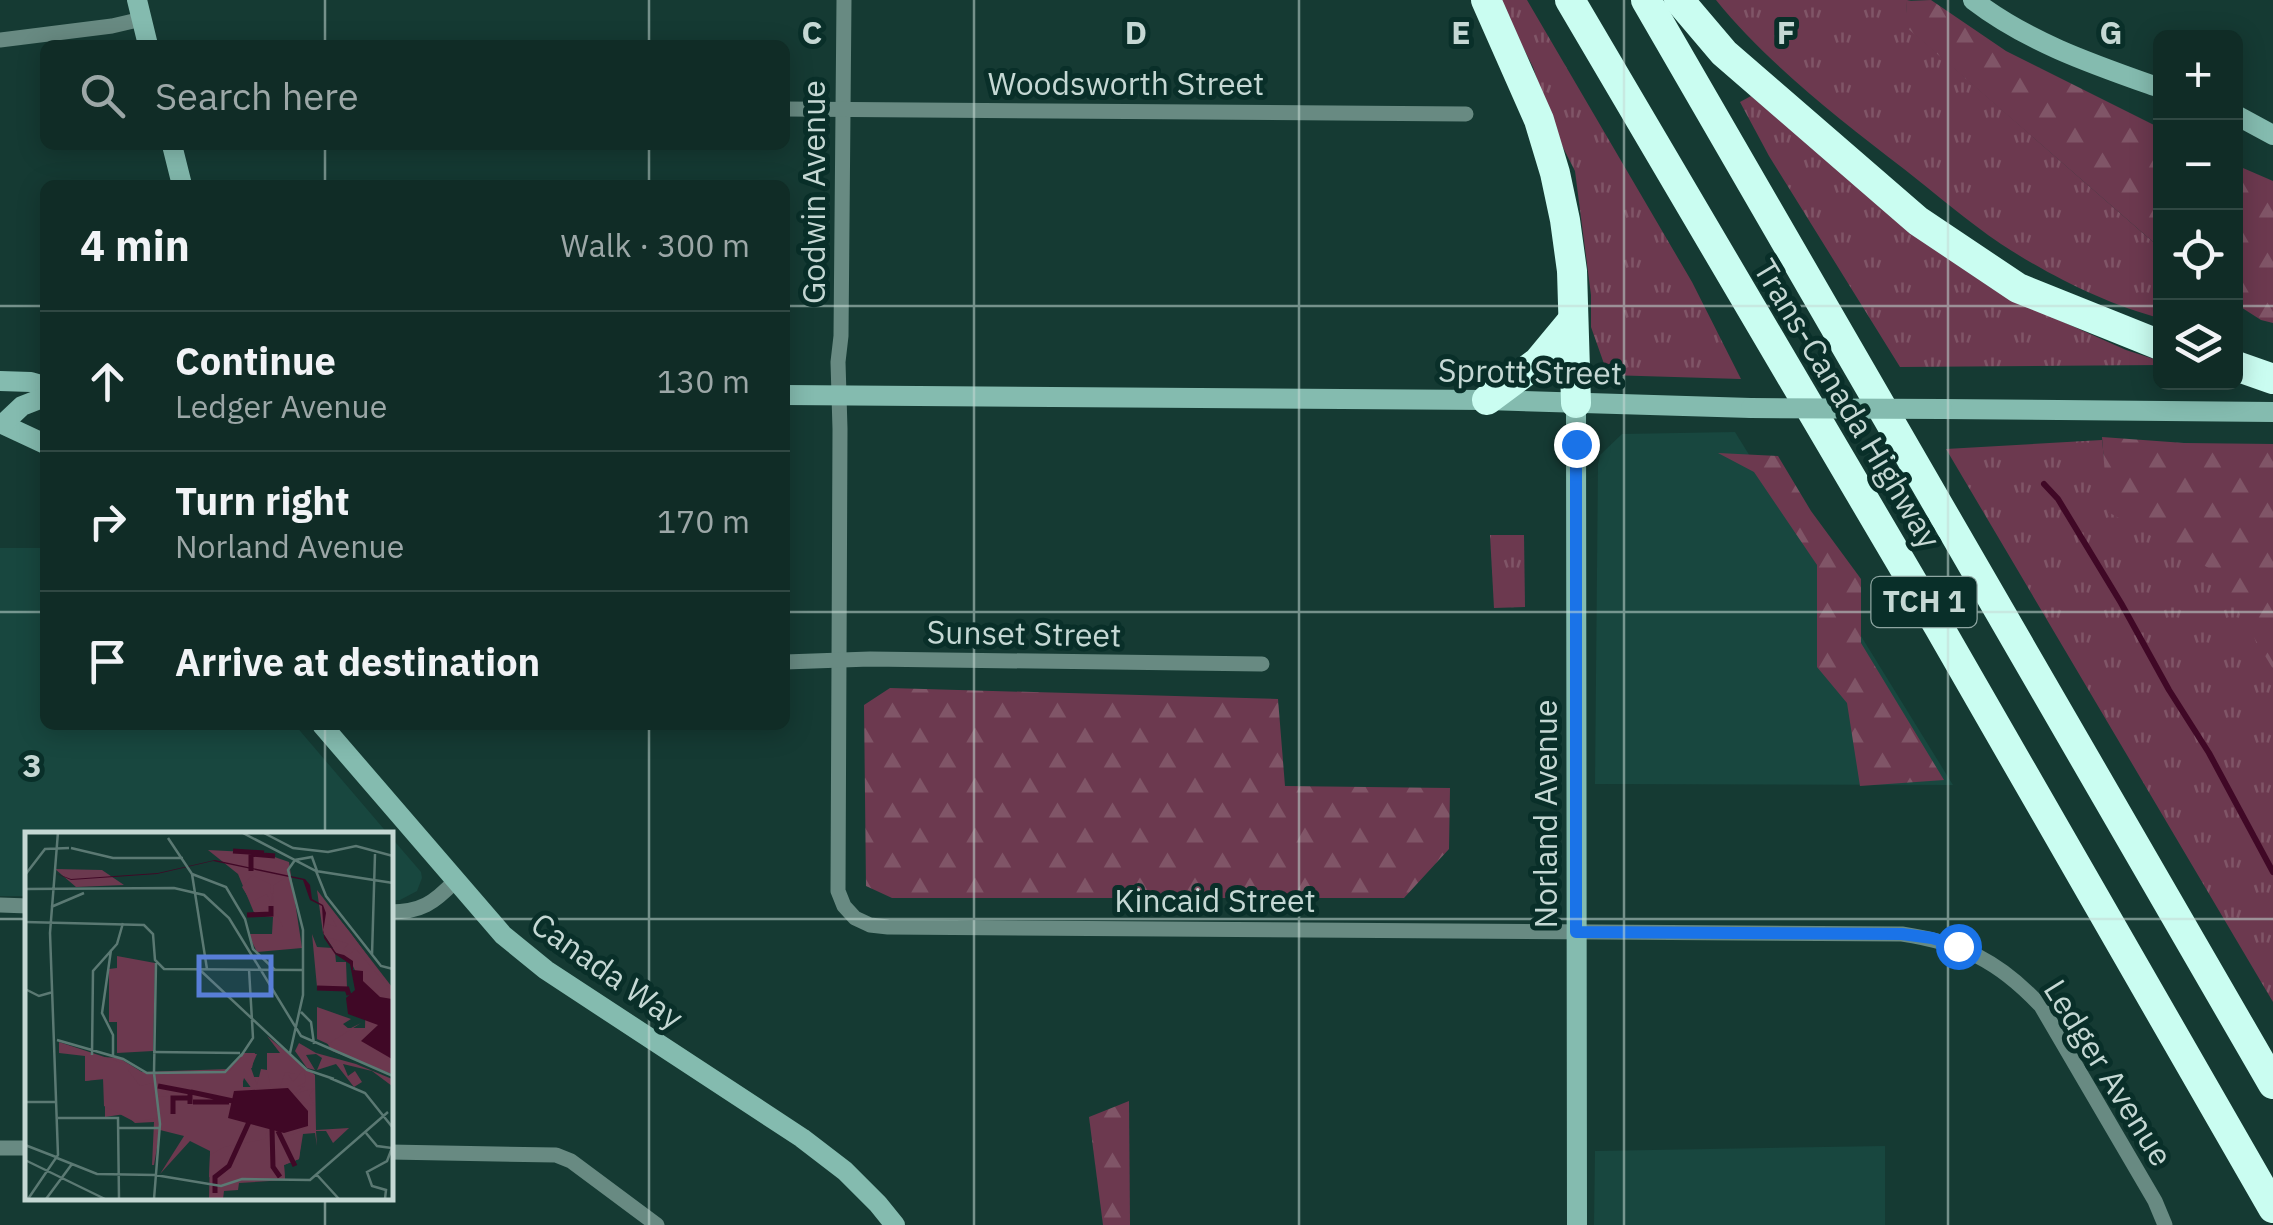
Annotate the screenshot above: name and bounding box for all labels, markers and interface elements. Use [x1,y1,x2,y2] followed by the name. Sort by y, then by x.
[802,11,822,53] text: C
[1125,11,1147,53] text: D
[1451,11,1471,53] text: E
[1777,11,1795,53] text: F
[2099,11,2123,53] text: G
[2153,30,2243,390] map controls
[2153,30,2243,120] button: +
[40,40,790,150] search box
[988,62,1264,104] street label: Woodsworth Street
[75,68,130,123] icon: search
[155,71,359,120] text: Search here
[792,80,834,304] street label: Godwin Avenue
[2153,120,2243,210] button: −
[2153,210,2243,300] button: locate
[80,218,190,273] text: 4 min
[561,224,750,266] text: Walk · 300 m
[1745,251,1951,556] street label: Trans-Canada Highway
[2153,300,2243,390] button: layers
[175,336,336,385] text: Continue
[1438,348,1622,394] street label: Sprott Street
[80,354,135,409] icon: ahead
[657,360,750,402] text: 130 m
[175,385,387,427] text: Ledger Avenue
[1554,422,1600,468] route end
[175,476,350,525] text: Turn right
[80,494,135,549] icon: right
[657,500,750,542] text: 170 m
[175,525,404,567] text: Norland Avenue
[1872,577,1976,627] road number: TCH 1
[926,610,1122,656] street label: Sunset Street
[80,634,135,689] icon: arrive
[175,637,540,686] text: Arrive at destination
[1524,699,1566,929] street label: Norland Avenue
[22,744,42,786] text: 3
[25,832,392,1200] inset map
[1114,879,1316,921] street label: Kincaid Street
[523,902,692,1038] street label: Canada Way
[1936,924,1982,970] route start
[2035,971,2183,1174] street label: Ledger Avenue

